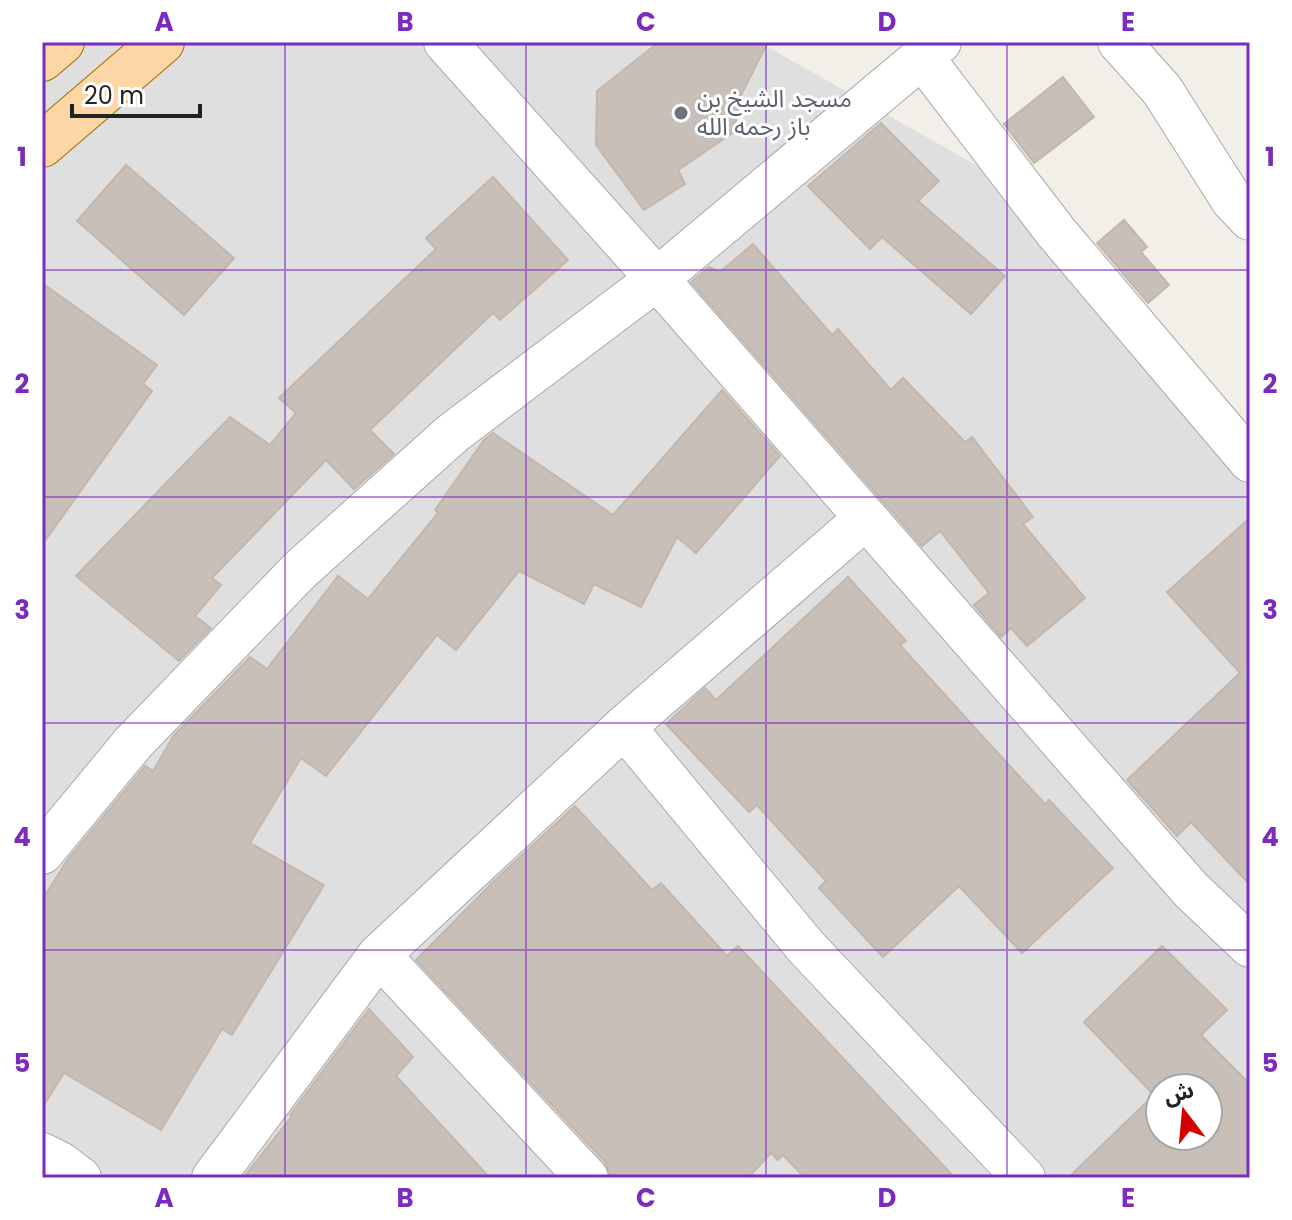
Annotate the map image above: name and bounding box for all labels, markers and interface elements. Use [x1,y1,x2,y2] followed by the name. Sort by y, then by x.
[154,4,174,40] text: A
[396,4,414,40] text: B
[636,4,656,40] text: C
[878,4,897,40] text: D
[1121,4,1135,40] text: E
[72,68,200,118] scale bar
[84,79,144,112] text: 20 m
[697,82,852,143] place label: مسجد الشيخ بن باز رحمه الله
[672,104,690,122] marker: مسجد الشيخ بن باز رحمه الله
[17,139,27,175] text: 1
[1265,139,1275,175] text: 1
[15,366,30,402] text: 2
[1263,366,1278,402] text: 2
[14,592,30,628] text: 3
[1262,592,1278,628] text: 3
[13,819,31,855] text: 4
[1261,819,1279,855] text: 4
[14,1045,30,1081] text: 5
[1262,1045,1278,1081] text: 5
[1144,1072,1224,1152] north arrow
[1160,1074,1197,1112] text: ش
[154,1180,174,1216] text: A
[396,1180,414,1216] text: B
[636,1180,656,1216] text: C
[878,1180,897,1216] text: D
[1121,1180,1135,1216] text: E

